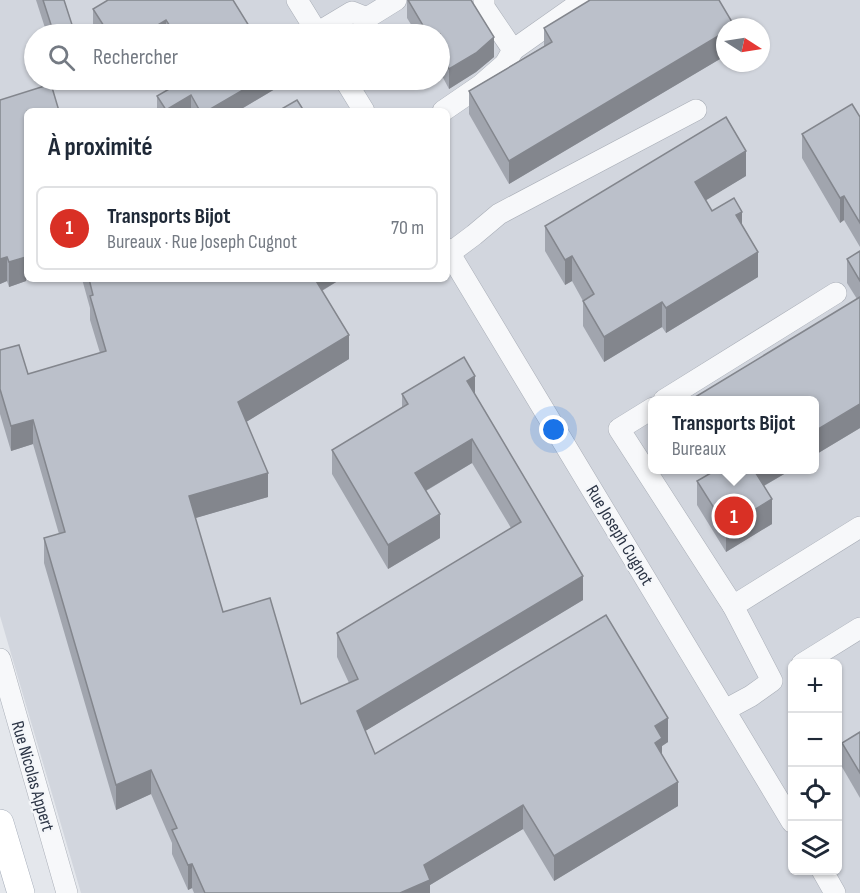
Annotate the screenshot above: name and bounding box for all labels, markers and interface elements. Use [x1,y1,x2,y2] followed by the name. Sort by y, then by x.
[716,18,770,72] north arrow
[24,24,450,90] search box
[45,41,78,74] icon: search
[93,44,178,71] text: Rechercher
[48,132,153,163] text: À proximité
[107,203,231,230] text: Transports Bijot
[66,216,73,240] text: 1
[391,216,424,240] text: 70 m
[107,230,297,254] text: Bureaux · Rue Joseph Cugnot
[648,396,819,474] popup
[672,410,795,437] text: Transports Bijot
[539,415,568,444] your location
[672,437,726,461] text: Bureaux
[582,481,658,589] street label: Rue Joseph Cugnot
[714,494,754,538] pin: 1
[788,659,842,875] map controls
[788,659,842,713] button: +
[788,713,842,767] button: −
[7,719,58,834] street label: Rue Nicolas Appert
[788,767,842,821] button: locate
[788,821,842,875] button: layers

